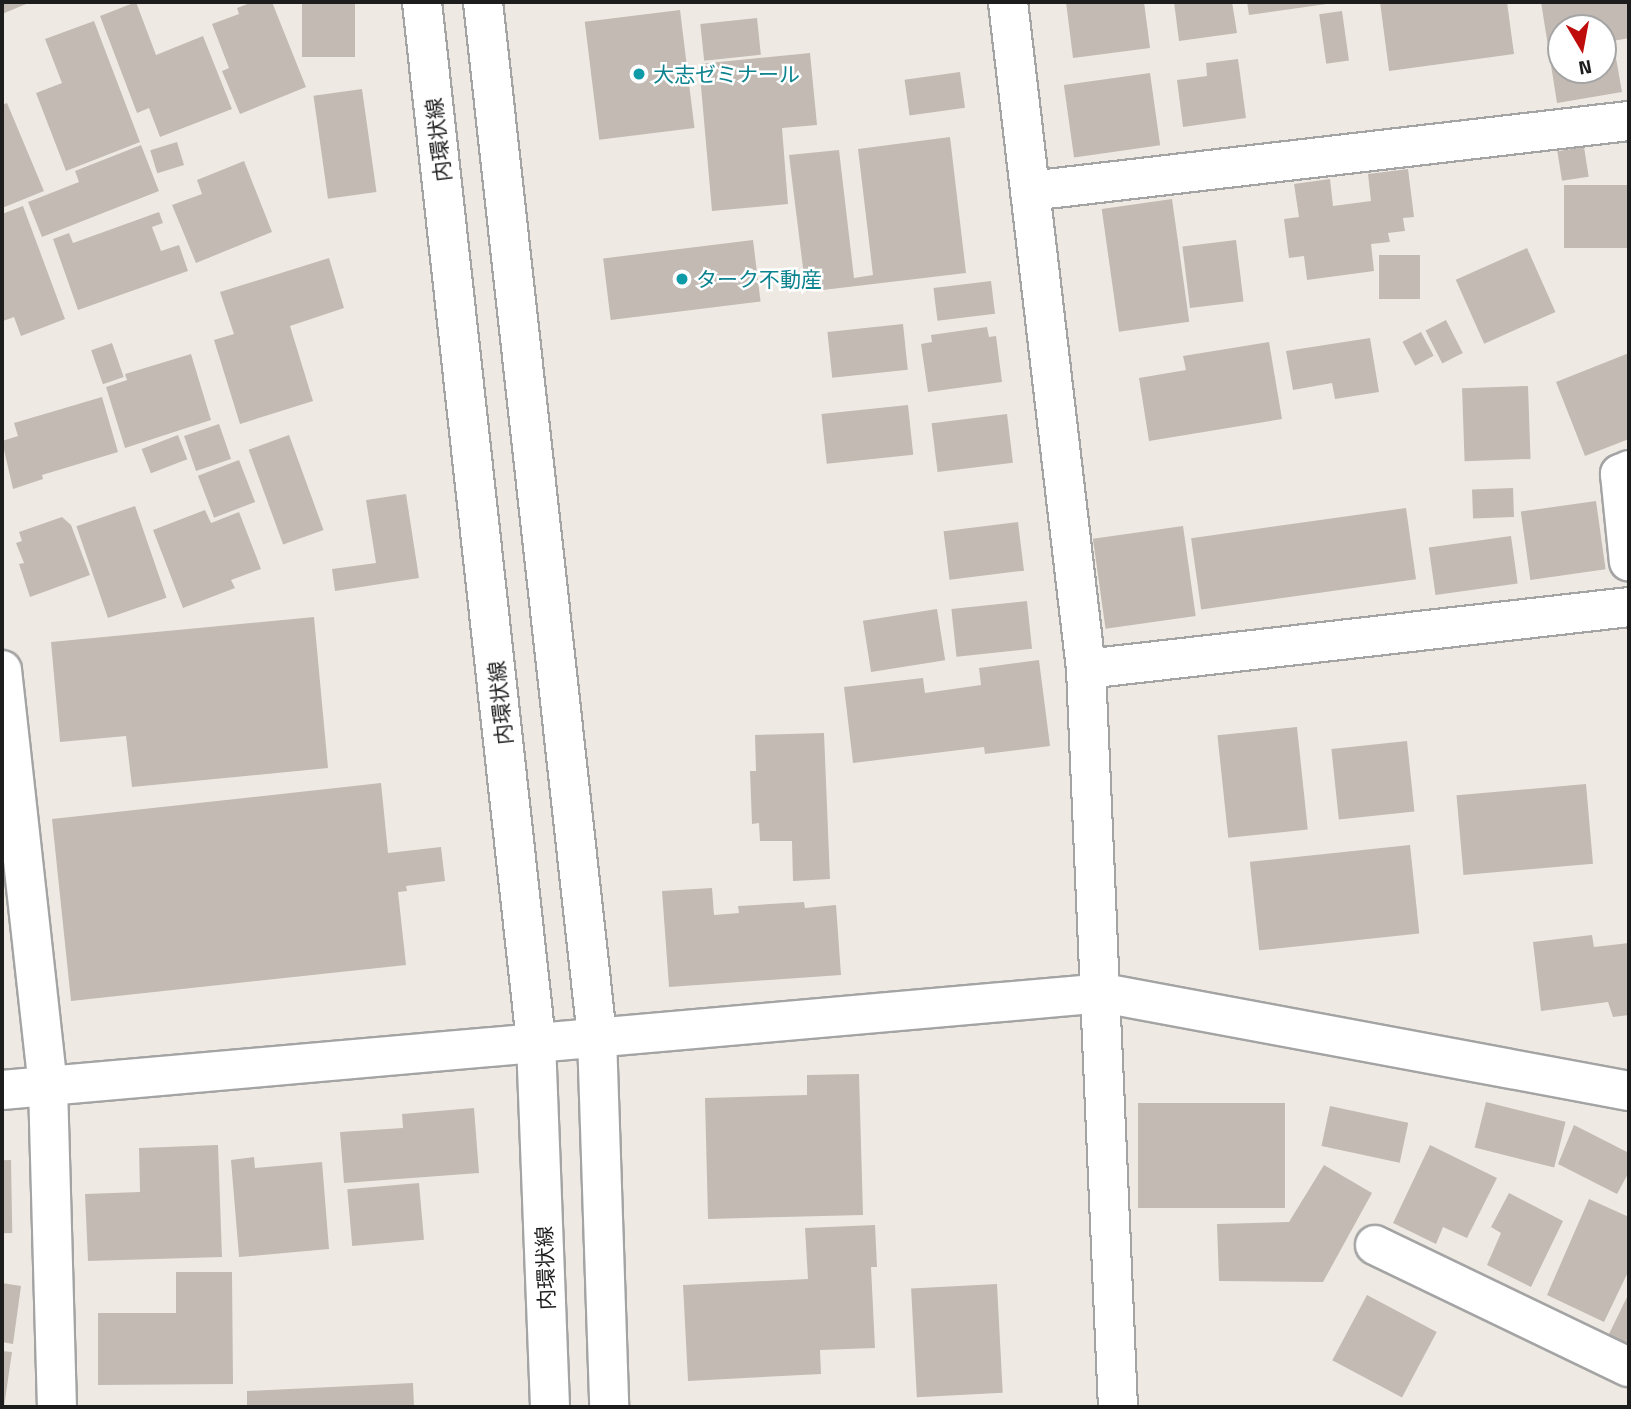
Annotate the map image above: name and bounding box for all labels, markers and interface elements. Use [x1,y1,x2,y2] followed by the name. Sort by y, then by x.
[1547,14,1617,84] north arrow
[1576,53,1594,84] text: N
[653,61,800,87] place label: 大志ゼミナール
[631,66,647,82] marker: 大志ゼミナール
[420,97,456,183] street label: 内環状線
[696,266,822,292] place label: ターク不動産
[674,271,690,287] marker: ターク不動産
[483,660,517,746] street label: 内環状線
[531,1226,559,1310] street label: 内環状線

